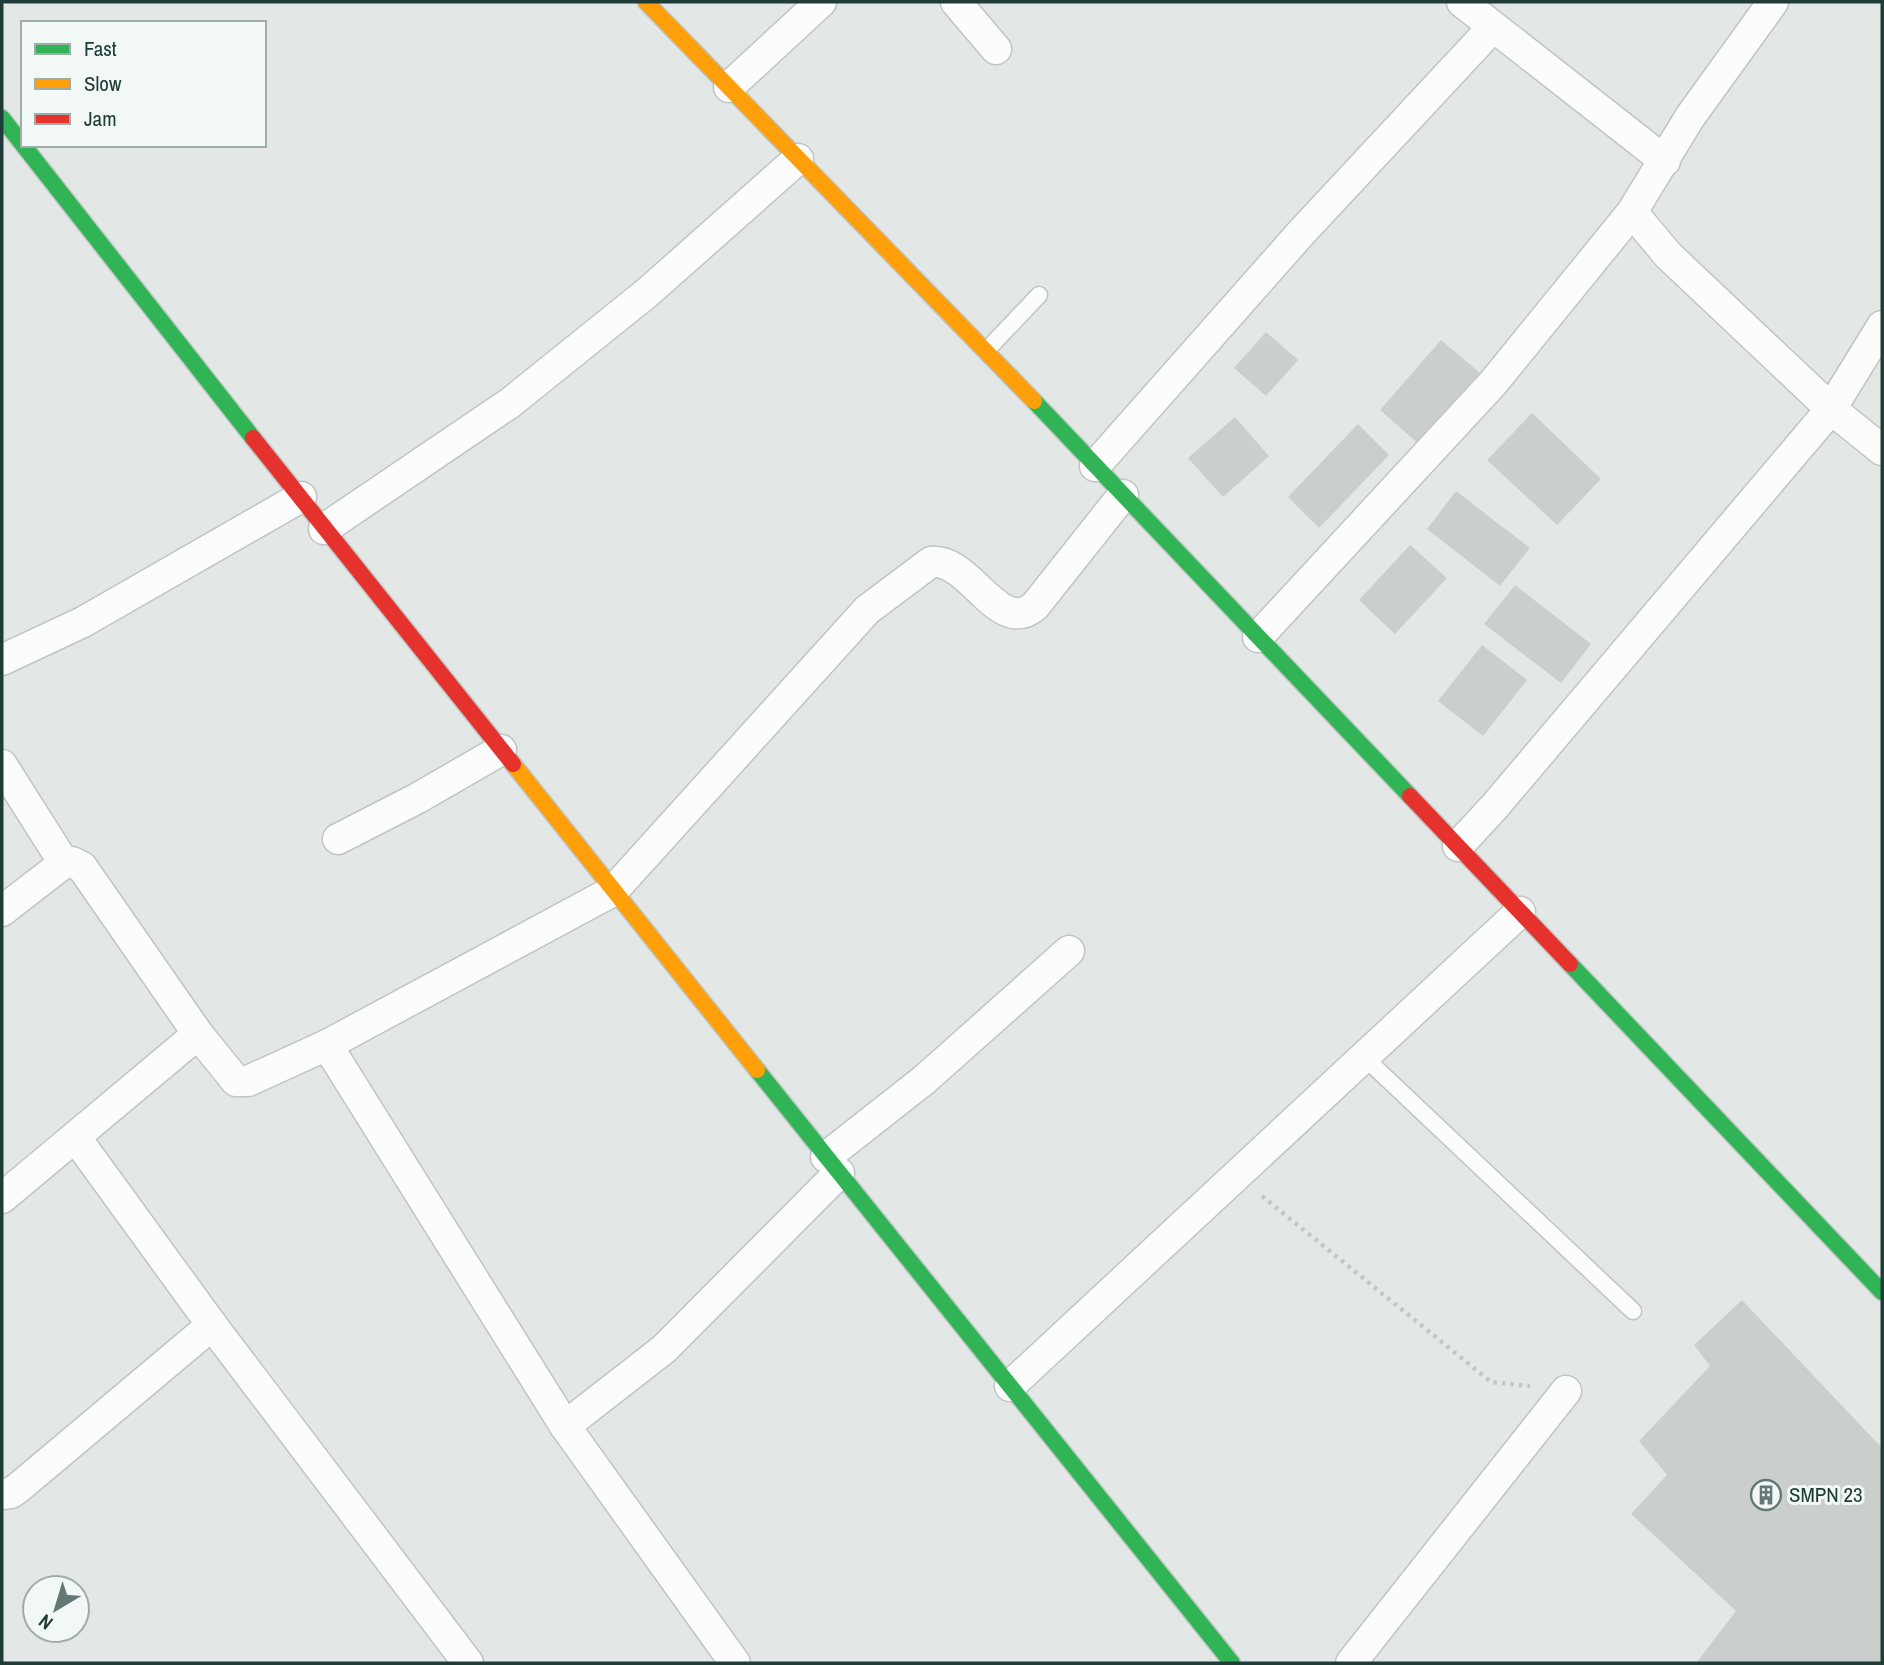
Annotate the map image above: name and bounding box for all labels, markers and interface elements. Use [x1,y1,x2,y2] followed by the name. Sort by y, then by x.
[21,21,266,147] legend
[84,34,117,63] text: Fast
[84,69,122,98] text: Slow
[84,104,117,133] text: Jam
[1749,1478,1783,1512] building icon: SMPN 23
[1789,1480,1863,1509] place label: SMPN 23
[21,1574,91,1644] north arrow
[33,1609,58,1636] text: N

